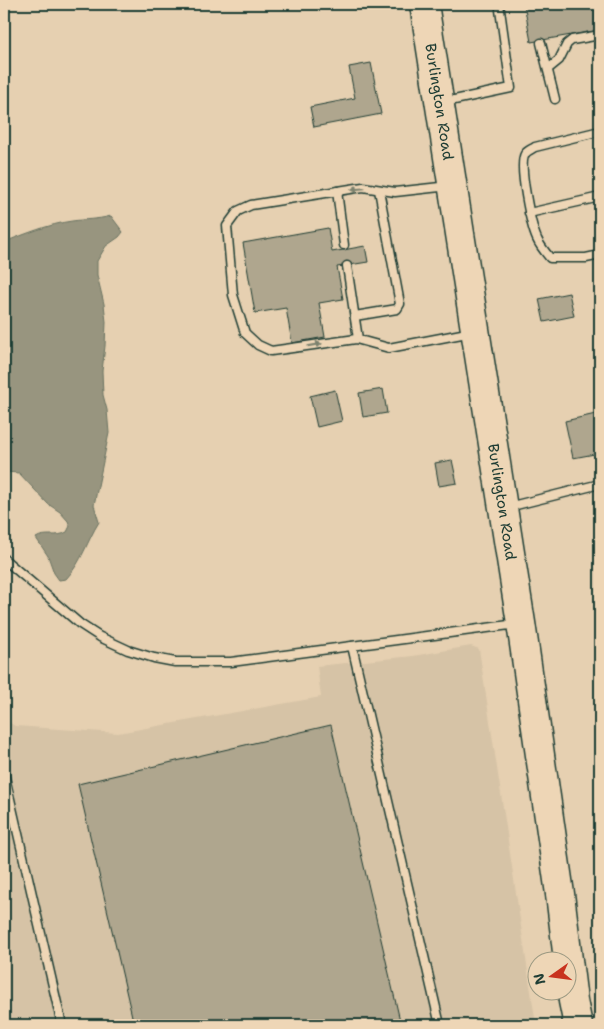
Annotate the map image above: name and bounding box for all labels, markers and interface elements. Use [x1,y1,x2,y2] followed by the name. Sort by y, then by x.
[420,42,458,162] street label: Burlington Road
[350,185,366,193] one-way arrow
[307,341,323,349] one-way arrow
[483,442,521,562] street label: Burlington Road
[526,952,576,1002] north arrow
[529,972,549,987] text: N

